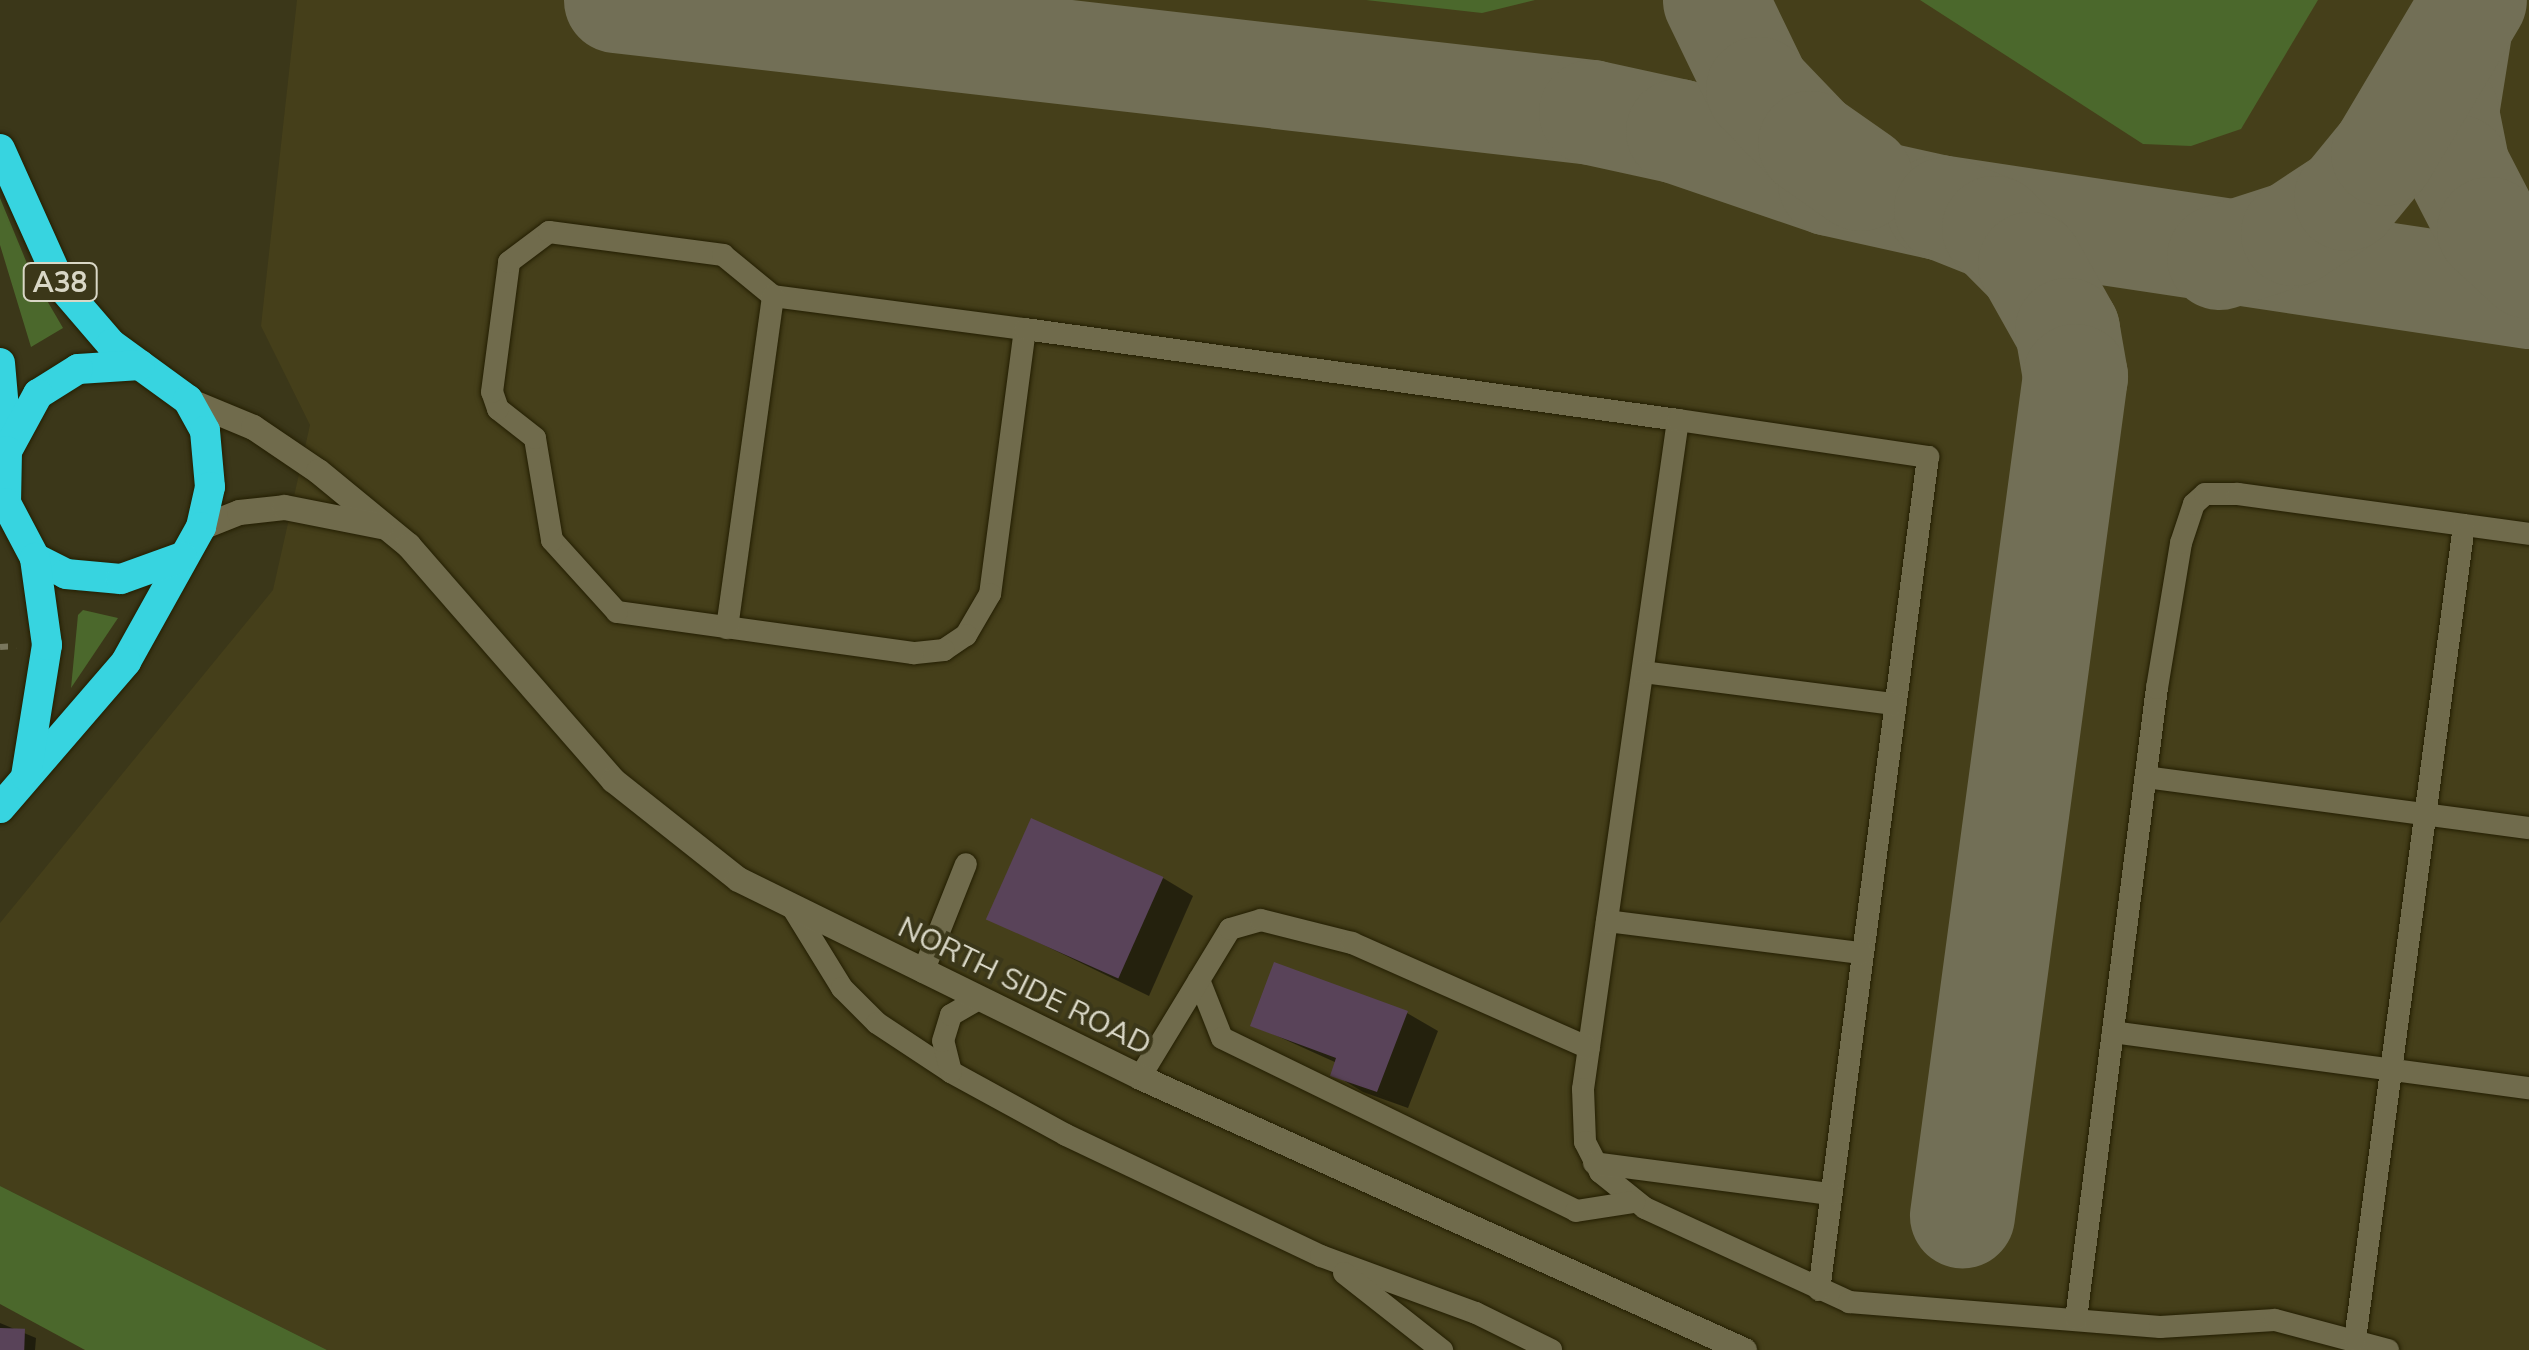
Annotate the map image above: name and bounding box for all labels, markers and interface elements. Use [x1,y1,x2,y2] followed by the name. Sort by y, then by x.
[22,259,98,305] road number: A38
[893,908,1157,1062] street label: NORTH SIDE ROAD

